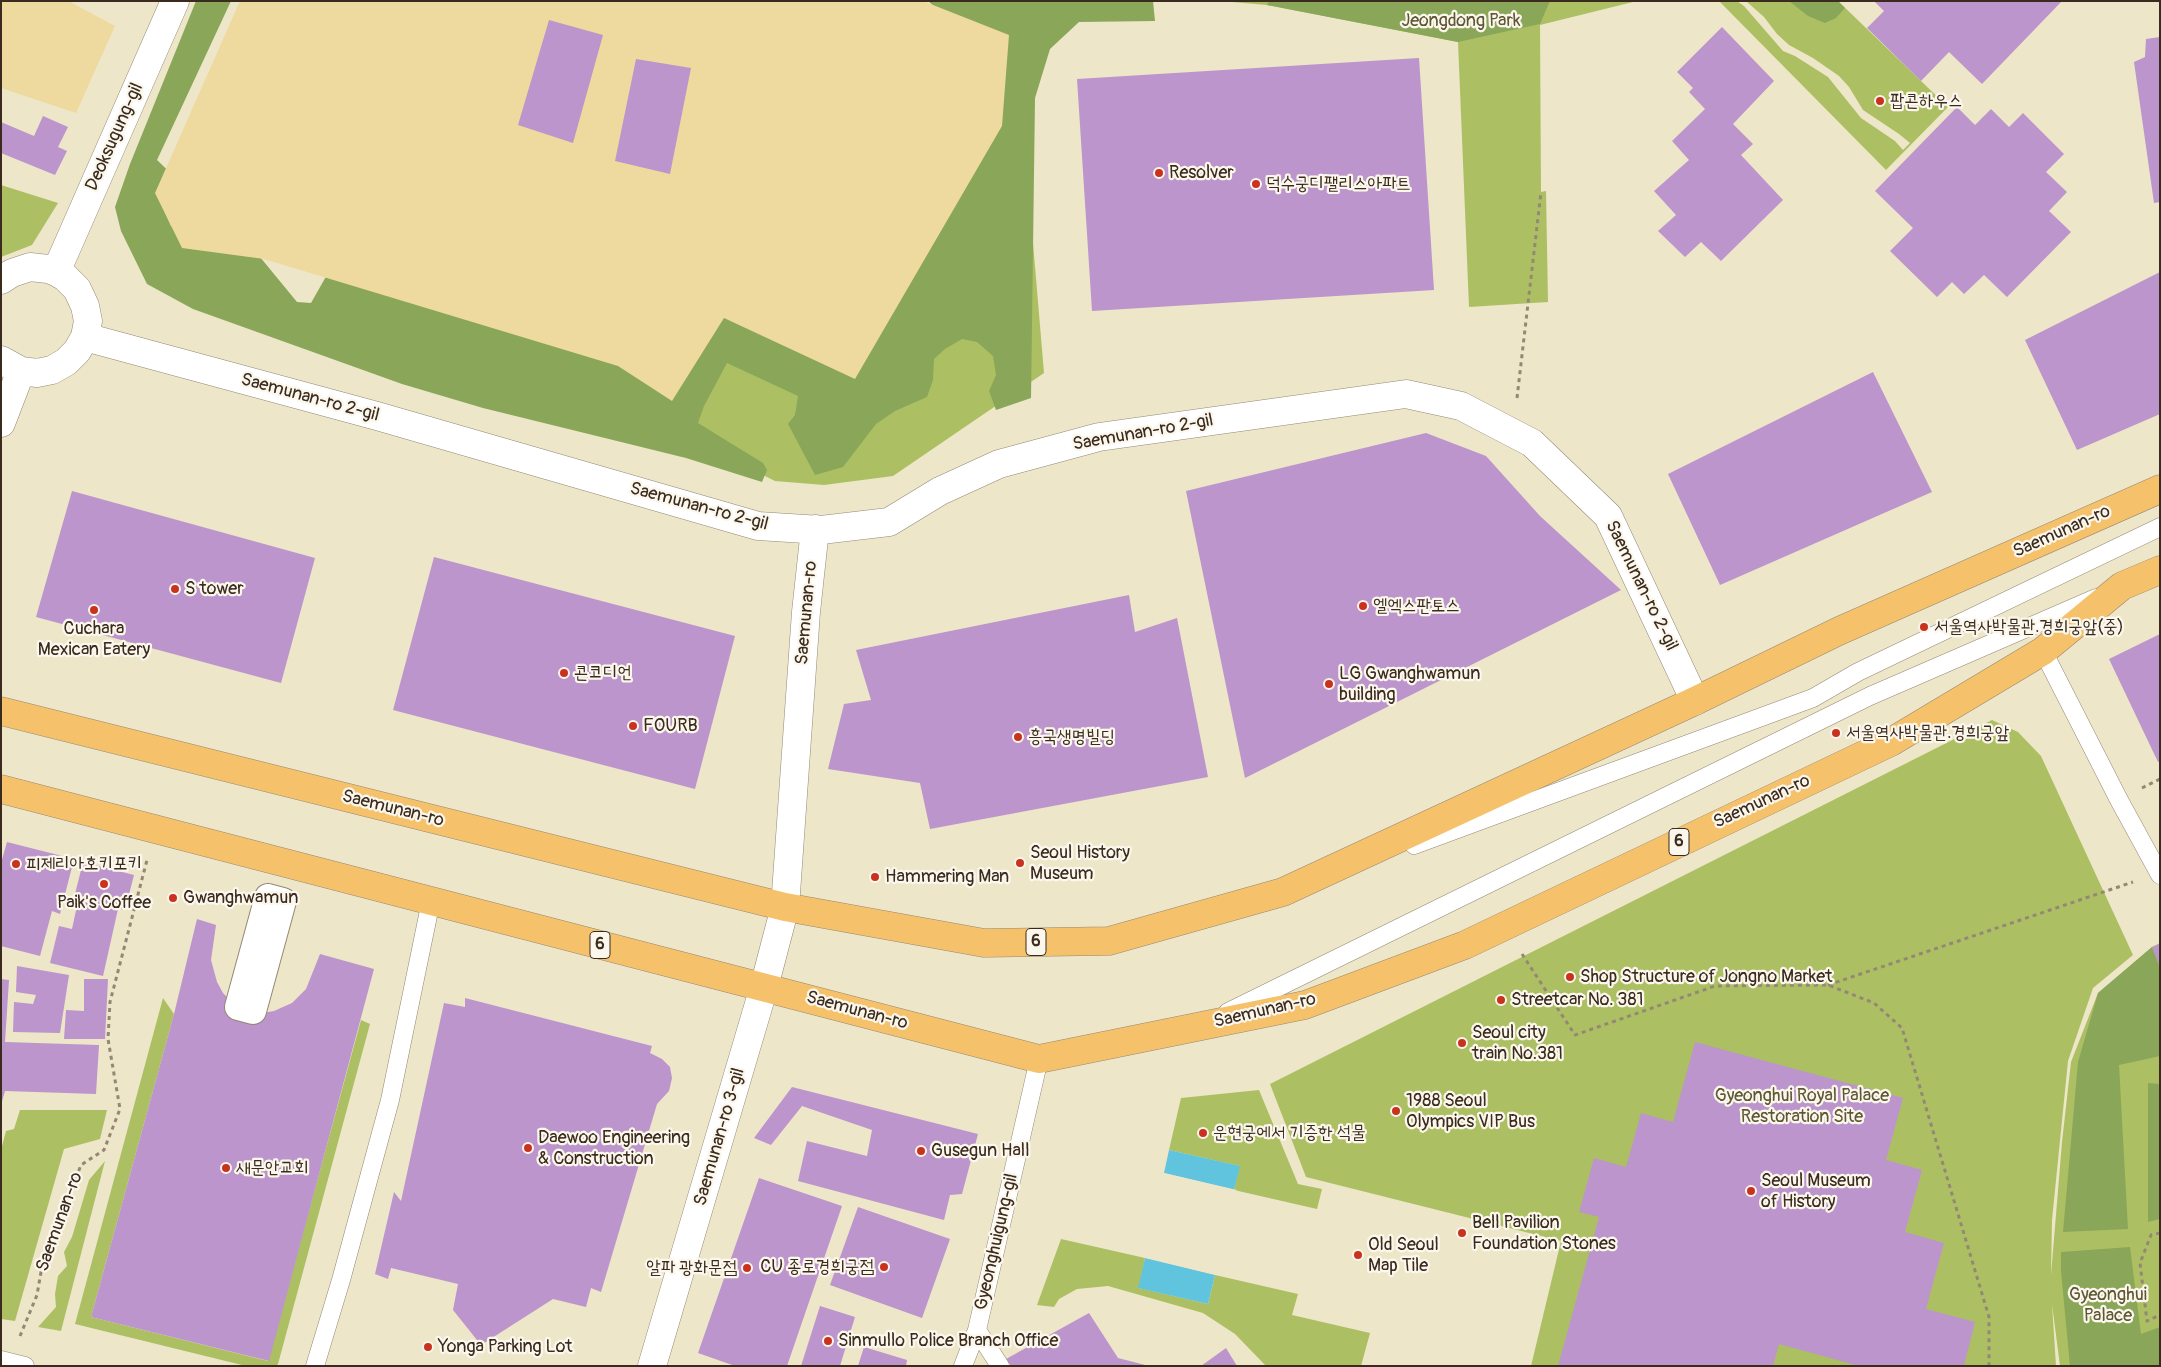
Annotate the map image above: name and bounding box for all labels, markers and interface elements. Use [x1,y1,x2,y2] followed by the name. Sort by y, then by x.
[1402,10,1520,32] park label: Jeongdong Park
[82,80,148,194] street label: Deoksugung-gil
[1890,90,1962,112] place label: 팝콘하우스
[1874,95,1886,107] marker: 팝콘하우스
[1169,162,1234,184] place label: Resolver
[1153,167,1165,179] marker: Resolver
[1266,173,1411,195] place label: 덕수궁디팰리스아파트
[1250,178,1262,190] marker: 덕수궁디팰리스아파트
[238,369,382,427] street label: Saemunan-ro 2-gil
[1071,410,1215,456] street label: Saemunan-ro 2-gil
[627,478,771,536] street label: Saemunan-ro 2-gil
[2010,501,2114,563] street label: Saemunan-ro
[1600,517,1682,655] street label: Saemunan-ro 2-gil
[792,560,822,666] street label: Saemunan-ro
[185,578,244,600] place label: S tower
[169,583,181,595] marker: S tower
[1373,595,1460,617] place label: 엘엑스판토스
[1357,600,1369,612] marker: 엘엑스판토스
[88,604,100,616] marker: Cuchara Mexican Eatery
[1934,616,2124,638] place label: 서울역사박물관.경희궁앞(중)
[38,618,150,660] place label: Cuchara Mexican Eatery
[1918,621,1930,633] marker: 서울역사박물관.경희궁앞(중)
[574,662,632,684] place label: 콘코디언
[1339,663,1481,706] place label: LG Gwanghwamun building
[558,667,570,679] marker: 콘코디언
[1323,678,1335,690] marker: LG Gwanghwamun building
[643,715,698,737] place label: FOURB
[627,720,639,732] marker: FOURB
[1846,722,2009,744] place label: 서울역사박물관.경희궁앞
[1028,726,1115,748] place label: 흥국생명빌딩
[1830,727,1842,739] marker: 서울역사박물관.경희궁앞
[1012,731,1024,743] marker: 흥국생명빌딩
[1710,770,1814,834] street label: Saemunan-ro
[340,786,446,832] street label: Saemunan-ro
[1669,829,1689,856] road number: 6
[1030,842,1130,884] place label: Seoul History Museum
[26,853,142,875] place label: 피제리아호키포키
[1014,857,1026,869] marker: Seoul History Museum
[10,858,22,870] marker: 피제리아호키포키
[885,866,1009,888] place label: Hammering Man
[869,871,881,883] marker: Hammering Man
[98,878,110,890] marker: Paik's Coffee
[183,887,299,909] place label: Gwanghwamun
[57,892,151,914] place label: Paik's Coffee
[167,892,179,904] marker: Gwanghwamun
[1026,929,1046,956] road number: 6
[590,932,610,958] road number: 6
[1580,966,1832,988] place label: Shop Structure of Jongno Market
[1564,971,1576,983] marker: Shop Structure of Jongno Market
[804,987,910,1035] street label: Saemunan-ro
[1212,989,1318,1033] street label: Saemunan-ro
[1511,989,1643,1011] place label: Streetcar No. 381
[1495,994,1507,1006] marker: Streetcar No. 381
[1472,1022,1563,1064] place label: Seoul city train No.381
[1456,1037,1468,1049] marker: Seoul city train No.381
[690,1066,750,1208] street label: Saemunan-ro 3-gil
[1715,1085,1889,1128] park label: Gyeonghui Royal Palace Restoration Site
[1406,1090,1535,1132] place label: 1988 Seoul Olympics VIP Bus
[1390,1105,1402,1117] marker: 1988 Seoul Olympics VIP Bus
[1213,1122,1366,1144] place label: 운현궁에서 기증한 석물
[538,1127,690,1170] place label: Daewoo Engineering & Construction
[1197,1127,1209,1139] marker: 운현궁에서 기증한 석물
[931,1140,1029,1162] place label: Gusegun Hall
[522,1142,534,1154] marker: Daewoo Engineering & Construction
[915,1145,927,1157] marker: Gusegun Hall
[236,1157,308,1179] place label: 새문안교회
[220,1162,232,1174] marker: 새문안교회
[32,1169,88,1275] street label: Saemunan-ro
[1761,1170,1871,1212] place label: Seoul Museum of History
[971,1172,1023,1312] street label: Gyeonghuigung-gil
[1745,1185,1757,1197] marker: Seoul Museum of History
[1472,1212,1616,1254] place label: Bell Pavilion Foundation Stones
[1456,1227,1468,1239] marker: Bell Pavilion Foundation Stones
[1368,1234,1439,1276] place label: Old Seoul Map Tile
[1352,1249,1364,1261] marker: Old Seoul Map Tile
[760,1256,874,1278] place label: CU 종로경희궁점
[646,1257,737,1279] place label: 알파 광화문점
[878,1261,890,1273] marker: CU 종로경희궁점
[741,1262,753,1274] marker: 알파 광화문점
[2069,1284,2147,1326] park label: Gyeonghui Palace
[838,1330,1058,1352] place label: Sinmullo Police Branch Office
[822,1335,834,1347] marker: Sinmullo Police Branch Office
[438,1336,573,1358] place label: Yonga Parking Lot
[422,1341,434,1353] marker: Yonga Parking Lot

